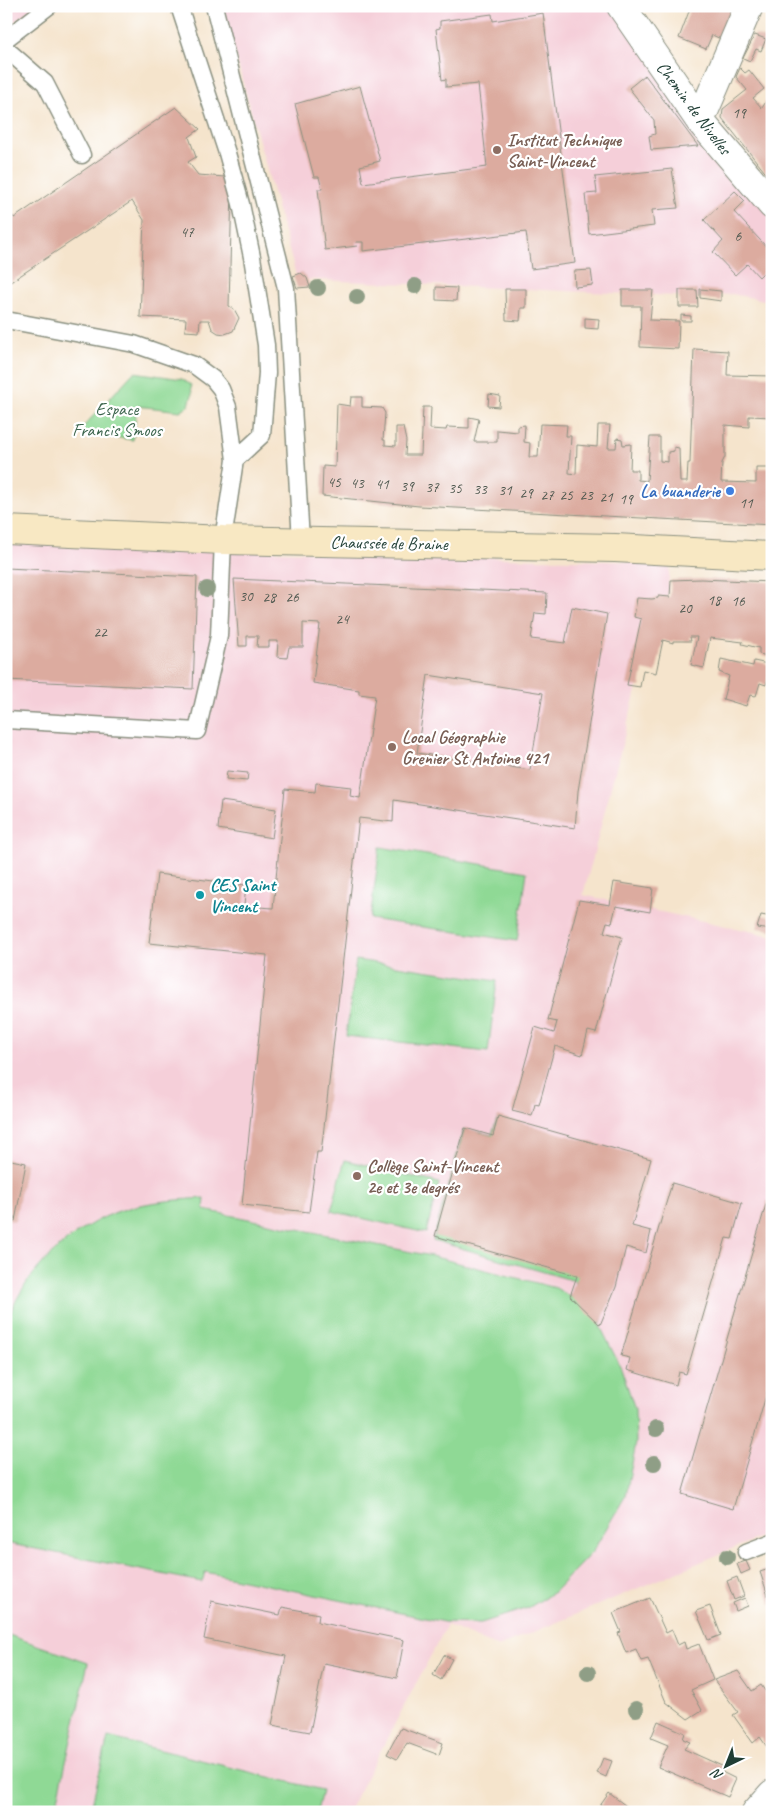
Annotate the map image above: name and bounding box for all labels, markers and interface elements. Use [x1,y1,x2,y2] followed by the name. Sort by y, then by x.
[652,57,737,161] street label: Chemin de Nivelles
[732,104,747,123] house number: 19
[507,129,623,172] place label: Institut Technique Saint-Vincent
[491,144,503,156] marker: Institut Technique Saint-Vincent
[180,223,195,242] house number: 47
[735,227,743,246] house number: 6
[72,398,164,441] park label: Espace Francis Smoos
[327,473,342,492] house number: 45
[350,474,365,493] house number: 43
[375,475,390,494] house number: 41
[400,477,415,496] house number: 39
[425,478,440,497] house number: 37
[448,479,463,498] house number: 35
[473,480,488,499] house number: 33
[640,480,722,502] place label: La buanderie
[498,481,513,500] house number: 31
[519,484,534,503] house number: 29
[724,485,736,497] marker: La buanderie
[540,486,555,505] house number: 27
[559,486,574,505] house number: 25
[579,486,594,505] house number: 23
[599,488,614,507] house number: 21
[619,490,634,509] house number: 19
[739,494,754,513] house number: 11
[330,531,449,555] street label: Chaussée de Braine
[239,587,254,606] house number: 30
[262,588,277,607] house number: 28
[285,588,300,607] house number: 26
[707,591,722,610] house number: 18
[731,592,746,611] house number: 16
[678,599,693,618] house number: 20
[335,610,350,629] house number: 24
[93,623,108,642] house number: 22
[402,726,550,769] place label: Local Géographie Grenier St Antoine 421
[386,741,398,753] marker: Local Géographie Grenier St Antoine 421
[210,874,277,917] place label: CES Saint Vincent
[194,889,206,901] marker: CES Saint Vincent
[367,1155,501,1198] place label: Collège Saint-Vincent 2e et 3e degrés
[351,1170,363,1182] marker: Collège Saint-Vincent 2e et 3e degrés
[700,1740,750,1790] north arrow
[707,1764,726,1784] text: N

